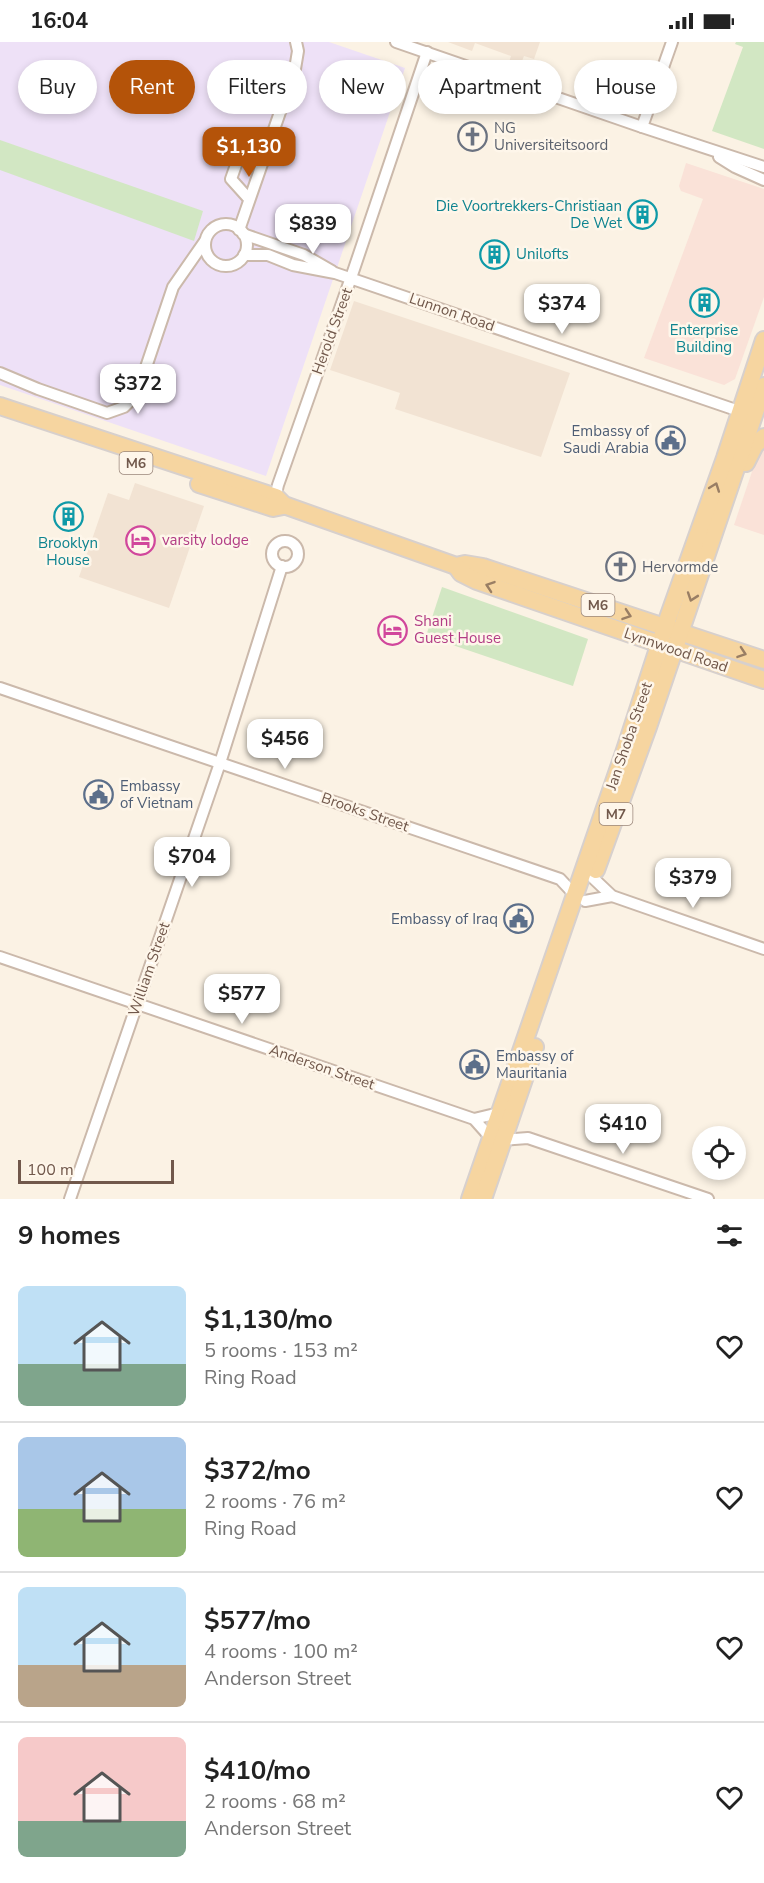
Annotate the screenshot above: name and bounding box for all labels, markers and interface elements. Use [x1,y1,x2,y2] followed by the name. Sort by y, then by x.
[30,6,88,36] text: 16:04
[18,60,97,114] chip: Buy
[109,60,195,114] chip: Rent
[207,60,307,114] chip: Filters
[319,60,406,114] chip: New
[418,60,562,114] chip: Apartment
[574,60,677,114] chip: House
[494,118,608,155] place label: NG Universiteitsoord
[457,121,489,153] church icon: NG Universiteitsoord
[200,127,298,178] pin: $1,130
[217,133,281,160] text: $1,130
[436,196,623,233] place label: Die Voortrekkers-Christiaan De Wet
[627,199,659,231] building icon: Die Voortrekkers-Christiaan De Wet
[277,204,349,255] pin: $839
[289,210,337,237] text: $839
[479,238,511,270] building icon: Unilofts
[516,244,569,264] place label: Unilofts
[307,284,357,377] street label: Herold Street
[526,284,598,335] pin: $374
[688,287,720,319] building icon: Enterprise Building
[407,288,497,336] street label: Lunnon Road
[538,290,586,317] text: $374
[670,320,738,357] place label: Enterprise Building
[102,364,174,415] pin: $372
[114,370,162,397] text: $372
[563,421,650,458] place label: Embassy of Saudi Arabia
[654,424,686,456] public building icon: Embassy of Saudi Arabia
[120,452,152,474] road number: M6
[708,482,720,493] one-way arrow
[52,500,84,532] building icon: Brooklyn House
[125,524,157,556] hotel icon: varsity lodge
[162,530,249,550] place label: varsity lodge
[38,533,98,570] place label: Brooklyn House
[605,551,637,583] church icon: Hervormde
[642,557,718,577] place label: Hervormde
[485,580,495,593] one-way arrow
[687,591,700,602] one-way arrow
[582,594,614,616] road number: M6
[621,607,632,620] one-way arrow
[414,611,501,648] place label: Shani Guest House
[377,614,409,646] hotel icon: Shani Guest House
[621,623,731,677] street label: Lynnwood Road
[736,645,747,658] one-way arrow
[601,679,657,794] street label: Jan Shoba Street
[249,719,321,770] pin: $456
[261,725,309,752] text: $456
[120,776,193,813] place label: Embassy of Vietnam
[83,779,115,811] public building icon: Embassy of Vietnam
[319,788,412,837] street label: Brooks Street
[600,803,632,825] road number: M7
[156,837,228,888] pin: $704
[168,843,216,870] text: $704
[657,858,729,909] pin: $379
[669,864,717,891] text: $379
[503,903,535,935] public building icon: Embassy of Iraq
[391,909,498,929] place label: Embassy of Iraq
[124,919,175,1019] street label: William Street
[206,974,278,1025] pin: $577
[218,980,266,1007] text: $577
[267,1040,378,1095] street label: Anderson Street
[496,1046,574,1083] place label: Embassy of Mauritania
[459,1049,491,1081] public building icon: Embassy of Mauritania
[587,1104,659,1155] pin: $410
[599,1110,647,1137] text: $410
[692,1126,746,1180] map controls
[692,1126,746,1180] button: locate
[18,1157,174,1184] scale bar
[27,1159,74,1181] text: 100 m
[18,1218,120,1253] text: 9 homes
[713,1219,746,1252] icon: filters
[204,1302,333,1337] text: $1,130/mo
[66,1310,138,1382] icon: home
[713,1330,746,1363] icon: heart
[204,1337,358,1364] text: 5 rooms · 153 m²
[204,1364,297,1391] text: Ring Road
[204,1453,311,1488] text: $372/mo
[66,1461,138,1533] icon: home
[713,1481,746,1514] icon: heart
[204,1488,346,1515] text: 2 rooms · 76 m²
[204,1515,297,1542] text: Ring Road
[204,1603,311,1638] text: $577/mo
[66,1611,138,1683] icon: home
[713,1631,746,1664] icon: heart
[204,1638,358,1665] text: 4 rooms · 100 m²
[204,1665,351,1692] text: Anderson Street
[204,1753,311,1788] text: $410/mo
[66,1761,138,1833] icon: home
[713,1781,746,1814] icon: heart
[204,1788,346,1815] text: 2 rooms · 68 m²
[204,1815,351,1842] text: Anderson Street

